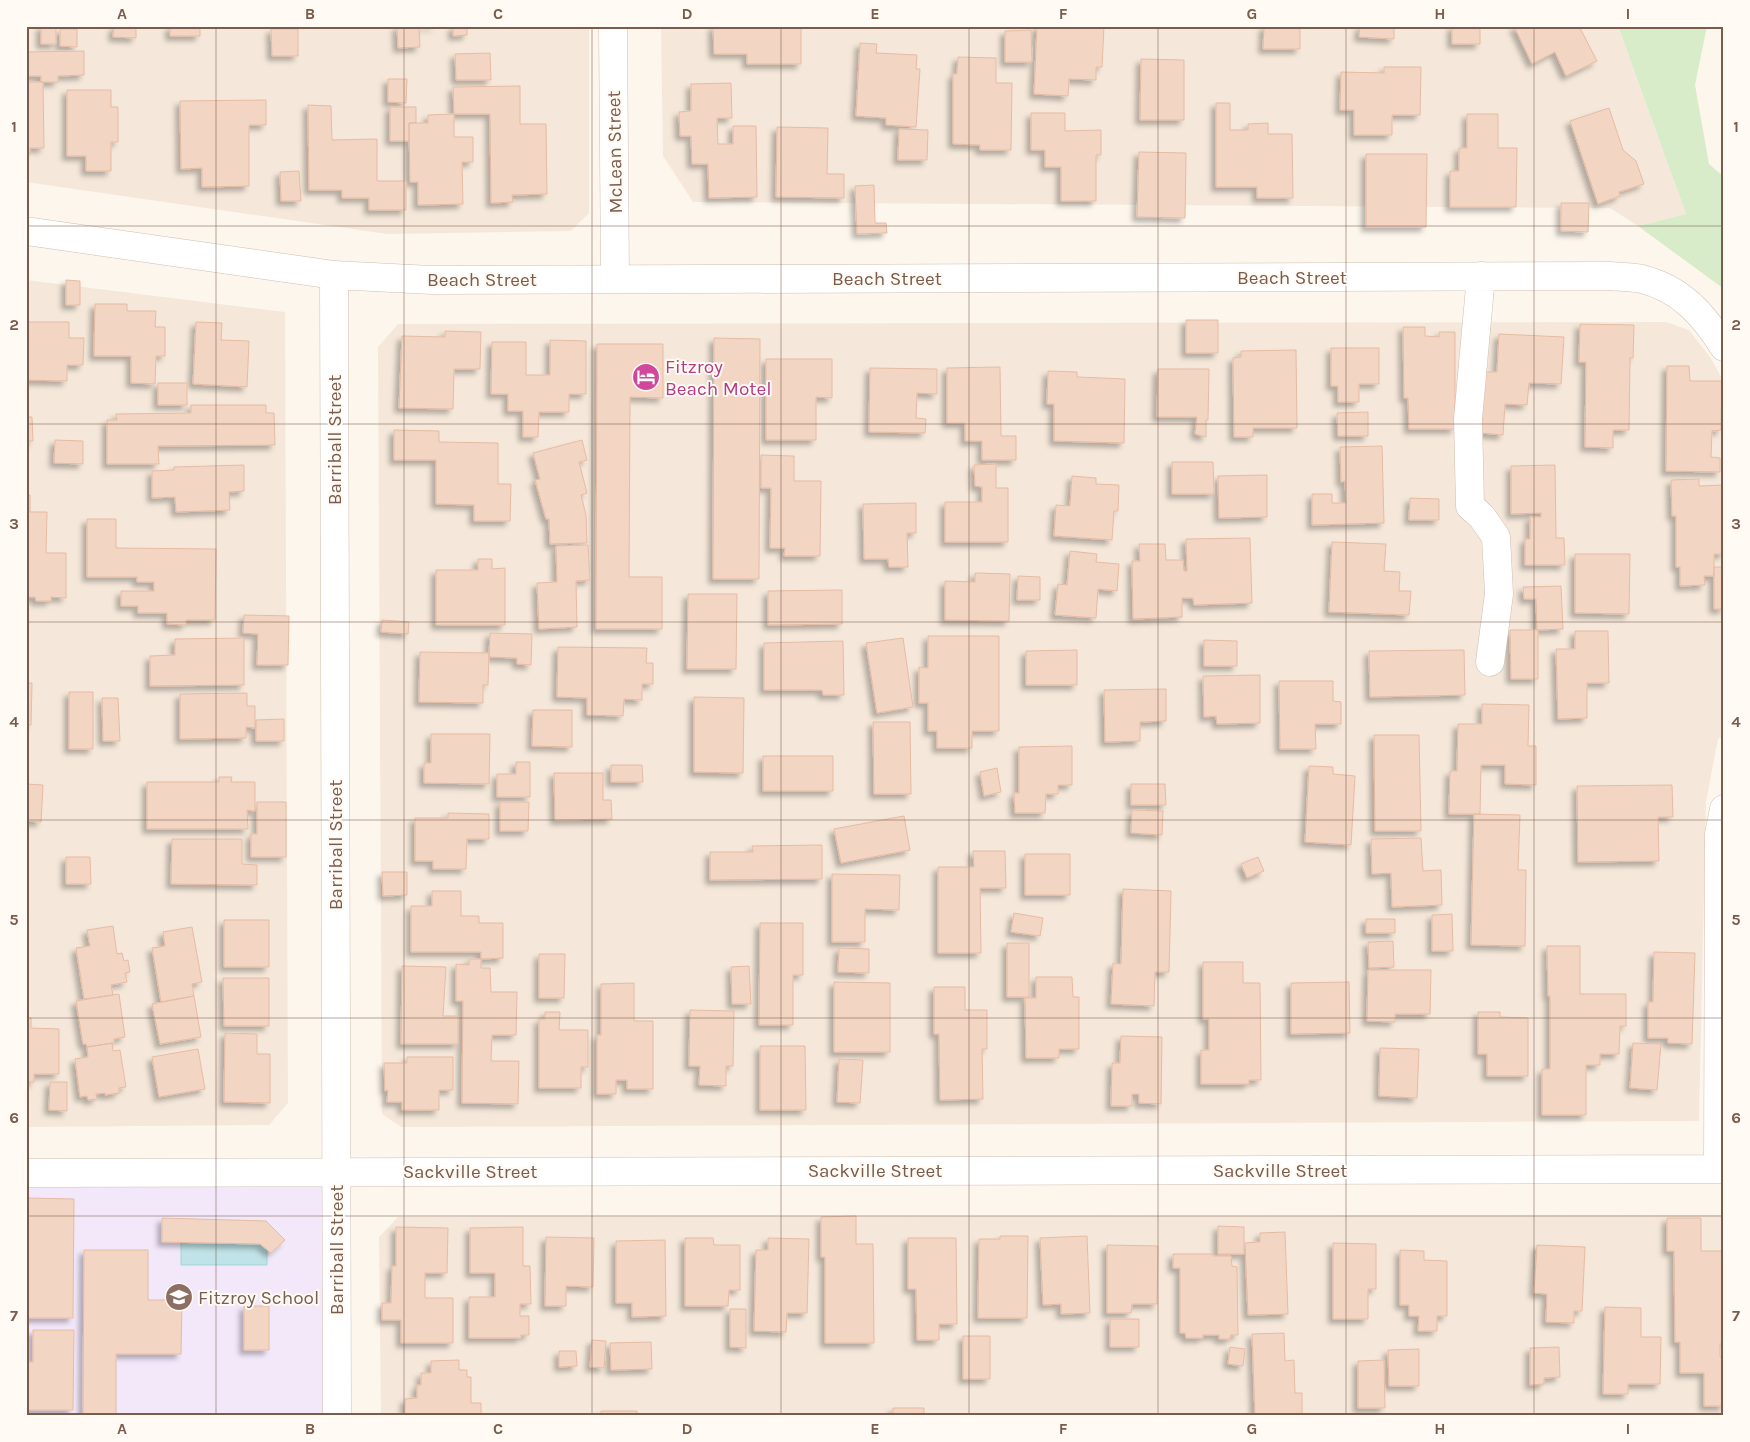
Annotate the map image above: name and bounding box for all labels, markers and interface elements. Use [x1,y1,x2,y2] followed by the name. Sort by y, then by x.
[117,4,127,23] text: A
[305,4,315,23] text: B
[493,4,503,23] text: C
[682,4,693,23] text: D
[870,4,880,23] text: E
[1059,4,1068,23] text: F
[1247,4,1257,23] text: G
[1434,4,1446,23] text: H
[1626,4,1630,23] text: I
[603,90,627,214] street label: McLean Street
[11,117,17,136] text: 1
[1733,117,1739,136] text: 1
[1237,267,1347,289] street label: Beach Street
[832,268,942,290] street label: Beach Street
[427,269,537,291] street label: Beach Street
[9,315,19,334] text: 2
[1731,315,1741,334] text: 2
[665,356,772,400] place label: Fitzroy Beach Motel
[631,362,661,392] hotel icon: Fitzroy Beach Motel
[324,375,346,505] street label: Barriball Street
[9,514,19,533] text: 3
[1731,514,1741,533] text: 3
[9,712,19,731] text: 4
[1731,712,1741,731] text: 4
[325,780,347,910] street label: Barriball Street
[9,910,19,929] text: 5
[1731,910,1741,929] text: 5
[9,1108,19,1127] text: 6
[1731,1108,1741,1127] text: 6
[808,1160,942,1182] street label: Sackville Street
[1213,1160,1347,1182] street label: Sackville Street
[403,1161,537,1183] street label: Sackville Street
[326,1185,348,1315] street label: Barriball Street
[164,1282,194,1312] school or university icon: Fitzroy School
[198,1287,319,1309] place label: Fitzroy School
[10,1306,18,1325] text: 7
[1732,1306,1740,1325] text: 7
[117,1419,127,1438] text: A
[305,1419,315,1438] text: B
[493,1419,503,1438] text: C
[682,1419,693,1438] text: D
[870,1419,880,1438] text: E
[1059,1419,1068,1438] text: F
[1247,1419,1257,1438] text: G
[1434,1419,1446,1438] text: H
[1626,1419,1630,1438] text: I

